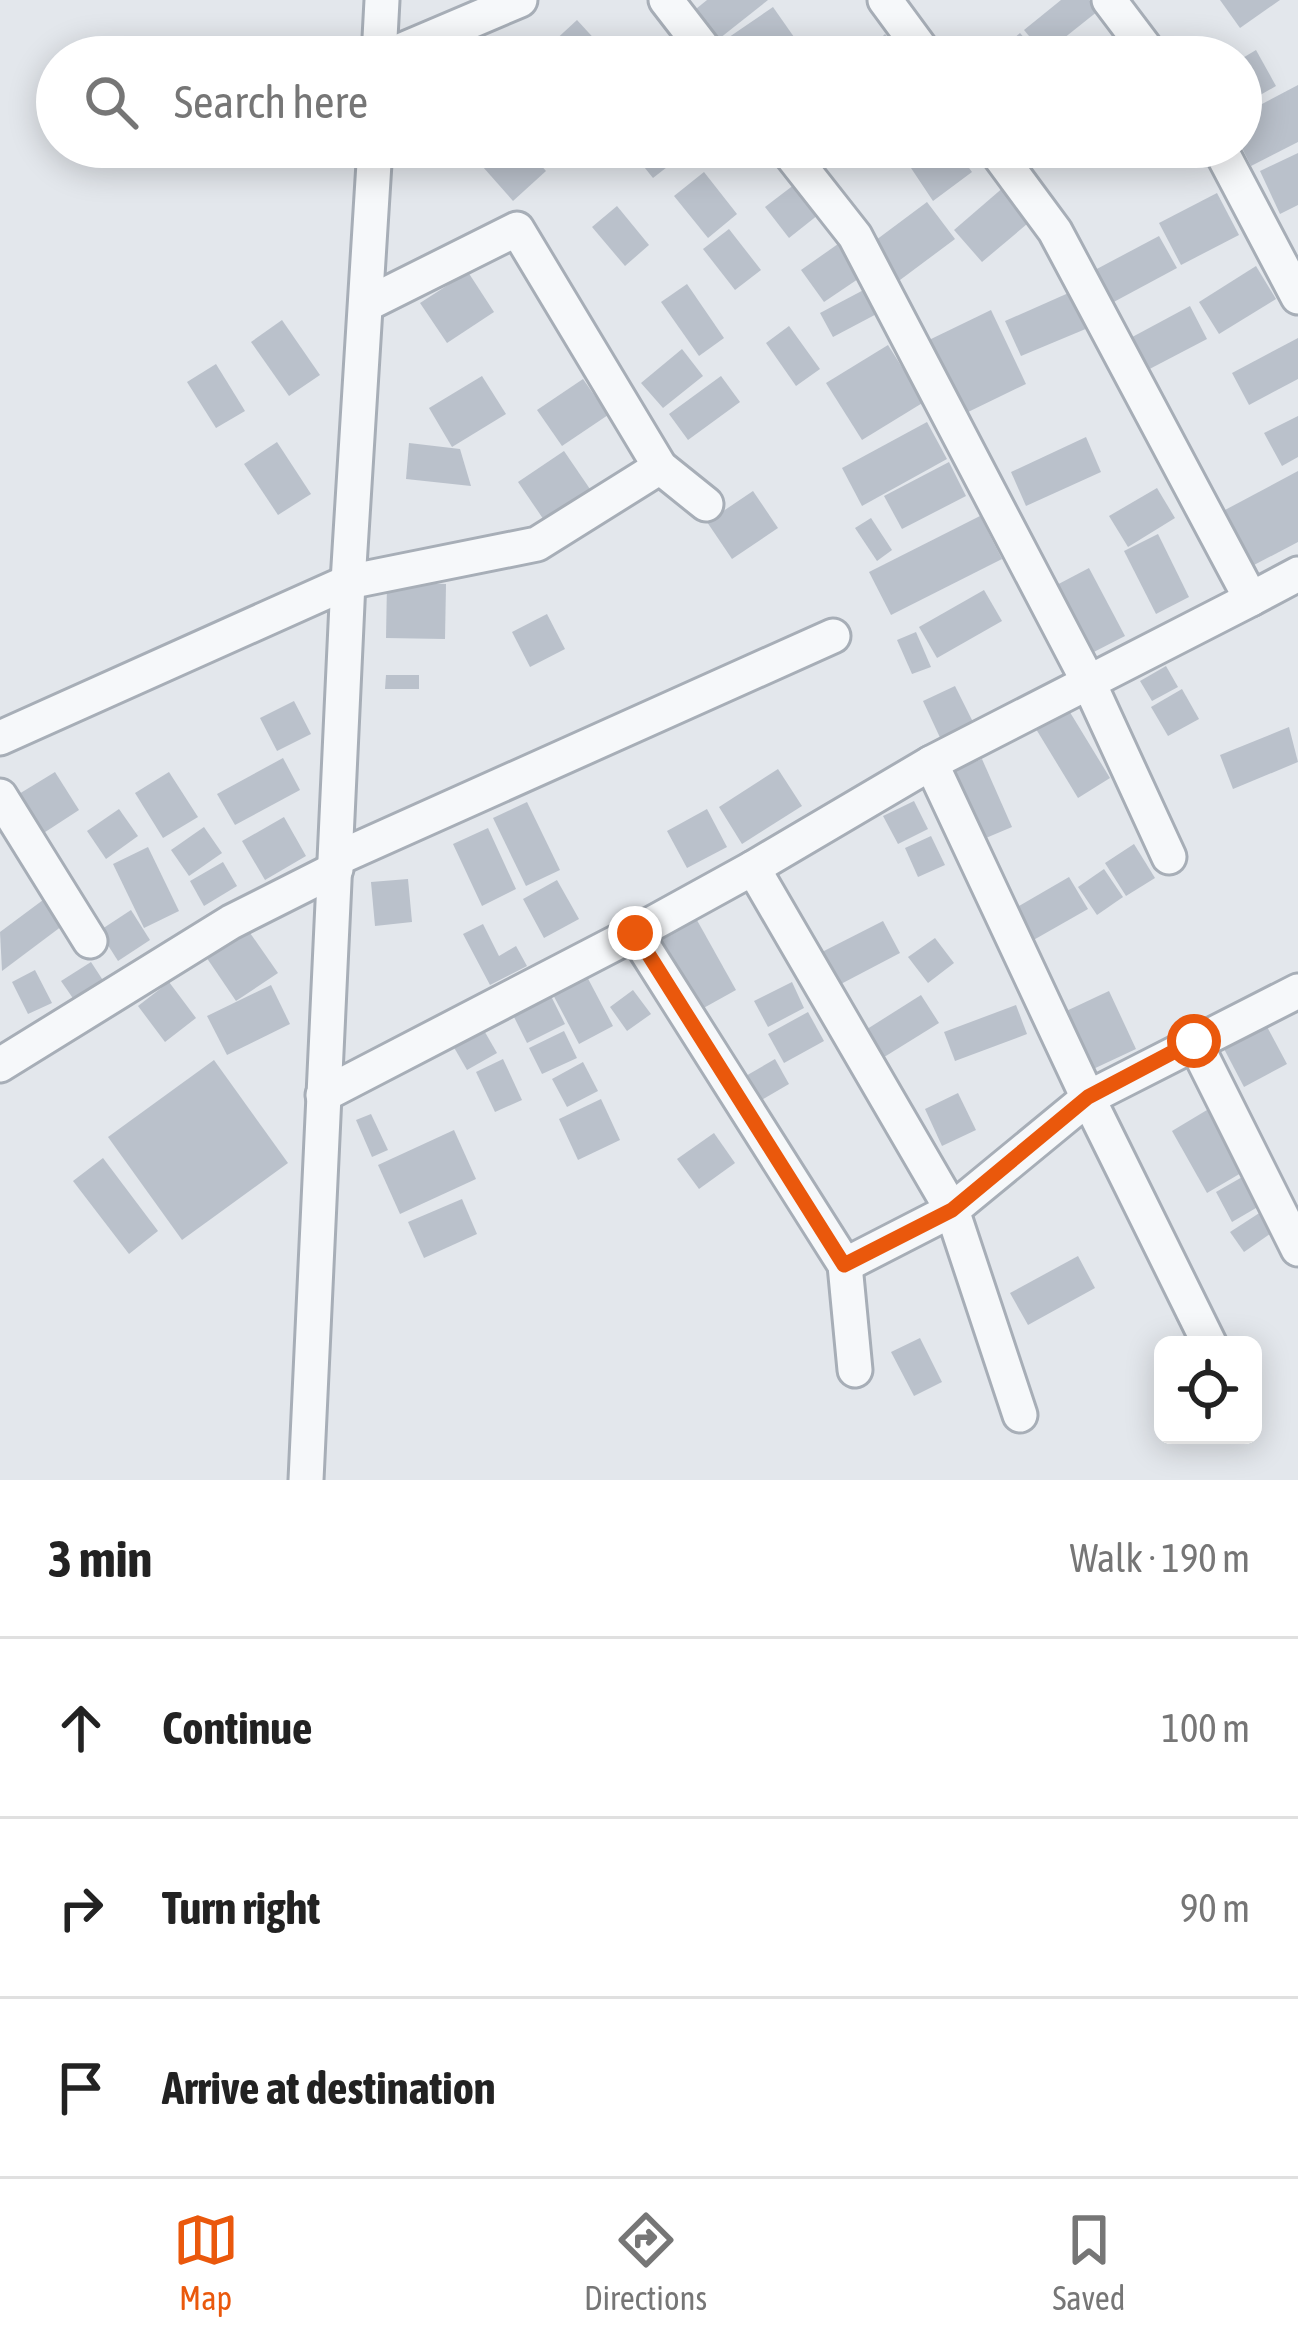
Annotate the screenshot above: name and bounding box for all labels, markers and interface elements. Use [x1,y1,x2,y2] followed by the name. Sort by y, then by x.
[36,36,1262,168] search box
[78,69,144,135] icon: search
[174,76,368,128] text: Search here
[608,906,662,960] route end
[1167,1014,1221,1068] route start
[1154,1336,1262,1444] map controls
[1154,1336,1262,1444] button: locate
[48,1529,152,1588] text: 3 min
[1070,1536,1250,1580] text: Walk · 190 m
[48,1695,114,1761] icon: ahead
[162,1702,313,1754] text: Continue
[1162,1706,1250,1750] text: 100 m
[48,1875,114,1941] icon: right
[162,1882,320,1934] text: Turn right
[1180,1886,1250,1930] text: 90 m
[48,2055,114,2121] icon: arrive
[162,2062,496,2114] text: Arrive at destination
[173,2207,239,2317] tab: Map
[584,2207,707,2317] tab: Directions
[1052,2207,1125,2317] tab: Saved

